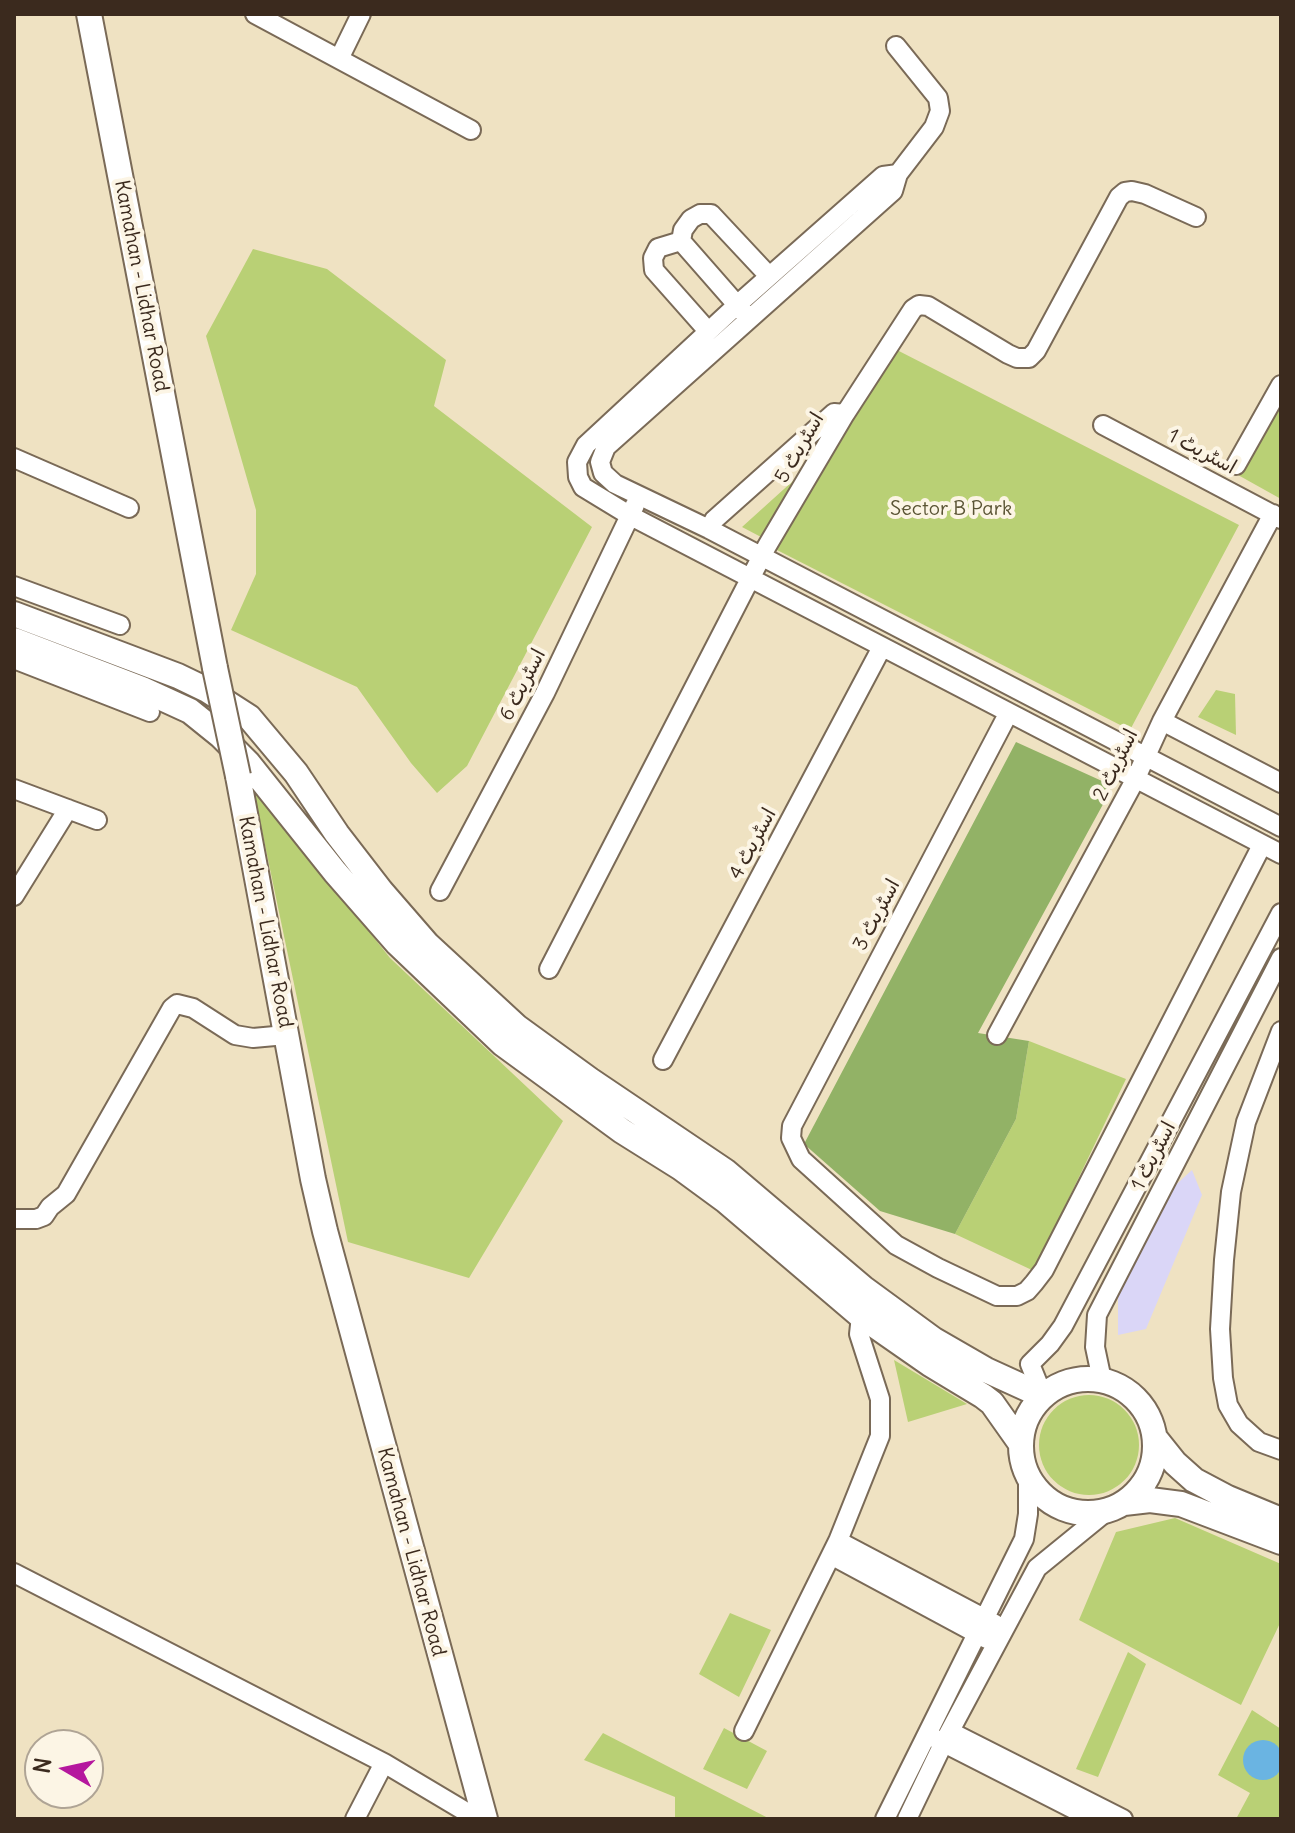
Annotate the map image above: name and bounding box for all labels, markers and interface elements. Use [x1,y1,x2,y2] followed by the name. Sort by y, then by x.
[109,178,173,394] street label: Kamahan - Lidhar Road
[770,409,830,487] street label: اسٹریٹ 5
[1164,424,1240,480] street label: اسٹریٹ 1
[890,497,1012,521] park label: Sector B Park
[495,645,551,725] street label: اسٹریٹ 6
[1088,725,1144,805] street label: اسٹریٹ 2
[724,804,782,884] street label: اسٹریٹ 4
[233,814,297,1030] street label: Kamahan - Lidhar Road
[848,875,906,955] street label: اسٹریٹ 3
[1127,1118,1181,1194] street label: اسٹریٹ 1
[372,1445,450,1659] street label: Kamahan - Lidhar Road
[24,1729,104,1809] north arrow
[27,1756,57,1775] text: N

